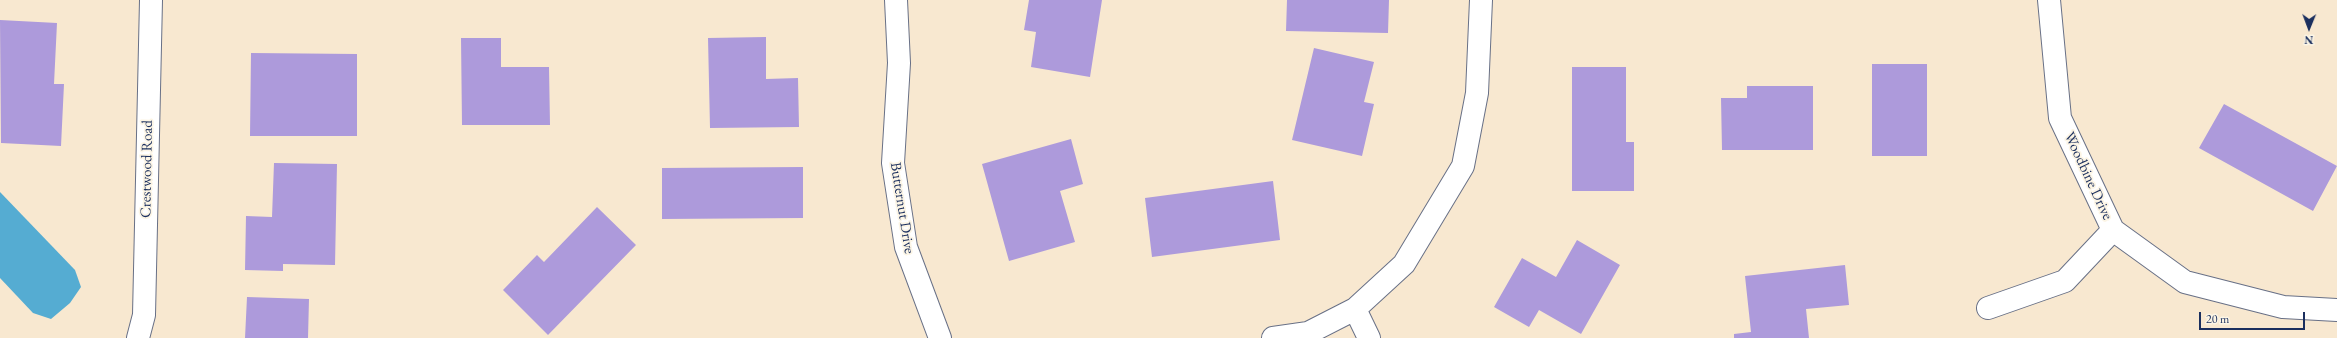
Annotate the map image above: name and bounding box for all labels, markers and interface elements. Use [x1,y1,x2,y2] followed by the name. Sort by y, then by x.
[2289,8,2329,48] north arrow
[2304,33,2313,47] text: N
[137,120,157,218] street label: Crestwood Road
[2060,129,2116,223] street label: Woodbine Drive
[886,161,918,255] street label: Butternut Drive
[2201,304,2307,330] scale bar
[2206,311,2229,327] text: 20 m

